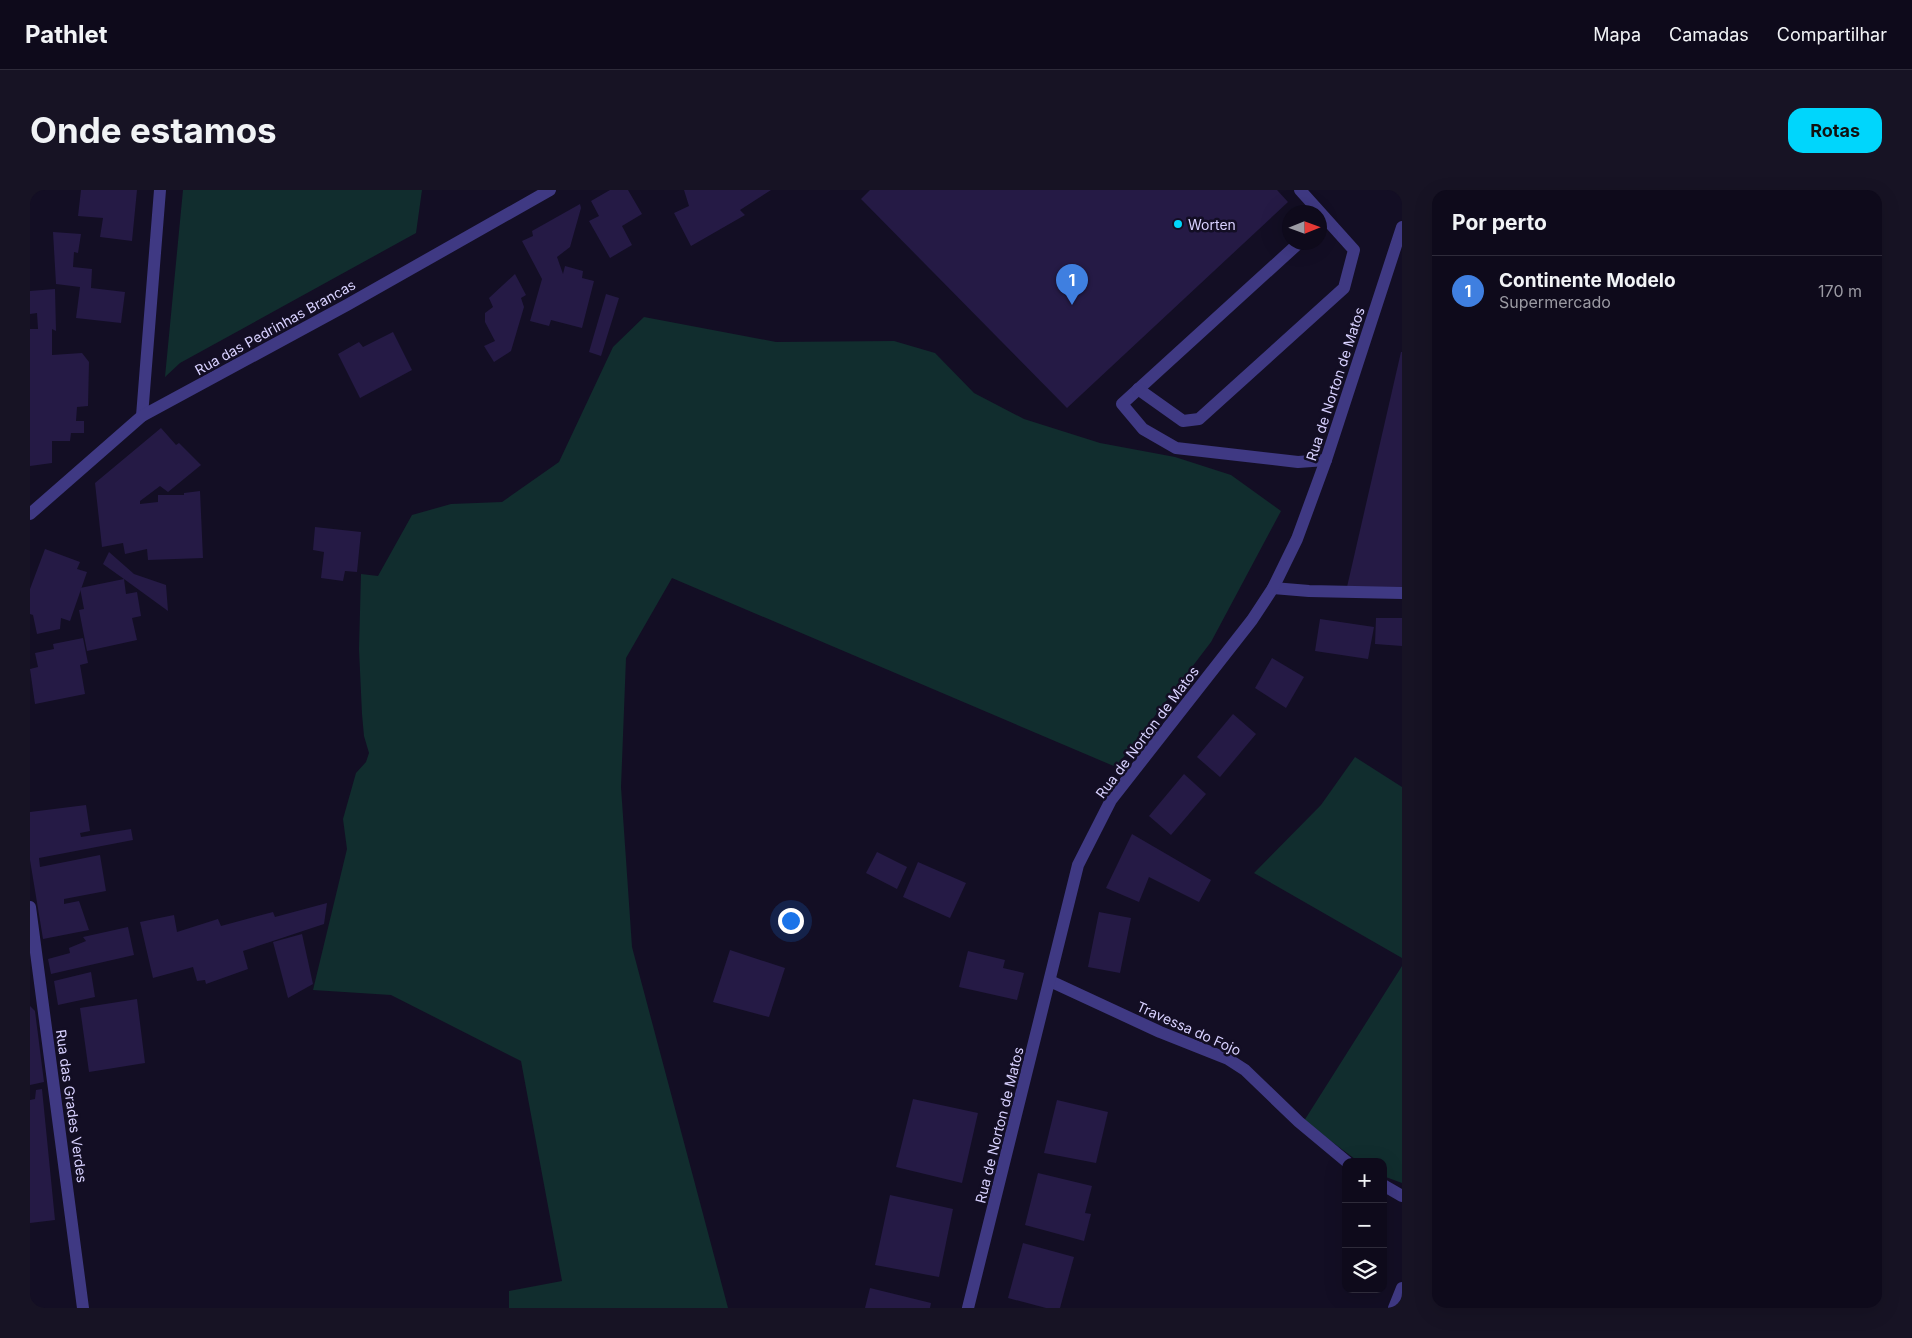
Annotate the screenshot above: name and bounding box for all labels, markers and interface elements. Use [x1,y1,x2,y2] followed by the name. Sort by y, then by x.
[25,20,108,49] text: Pathlet
[1593,24,1641,45] text: Mapa
[1669,24,1749,45] text: Camadas
[1777,24,1887,45] text: Compartilhar
[1788,108,1882,153] button: Rotas
[30,109,277,151] text: Onde estamos
[1282,205,1327,250] north arrow
[1452,210,1547,235] text: Por perto
[1188,216,1236,233] place label: Worten
[1172,218,1184,230] marker: Worten
[1056,264,1088,305] pin: 1
[1499,269,1676,292] text: Continente Modelo
[192,276,358,378] street label: Rua das Pedrinhas Brancas
[1465,281,1471,301] text: 1
[1818,281,1862,301] text: 170 m
[1499,292,1611,312] text: Supermercado
[1302,305,1368,463] street label: Rua de Norton de Matos
[1092,663,1202,801] street label: Rua de Norton de Matos
[778,908,804,934] your location
[1134,997,1244,1059] street label: Travessa do Fojo
[53,1028,91,1184] street label: Rua das Grades Verdes
[971,1045,1027,1205] street label: Rua de Norton de Matos
[1342,1158,1387,1293] map controls
[1342,1158,1387,1203] button: +
[1342,1203,1387,1248] button: −
[1342,1248,1387,1293] button: layers

